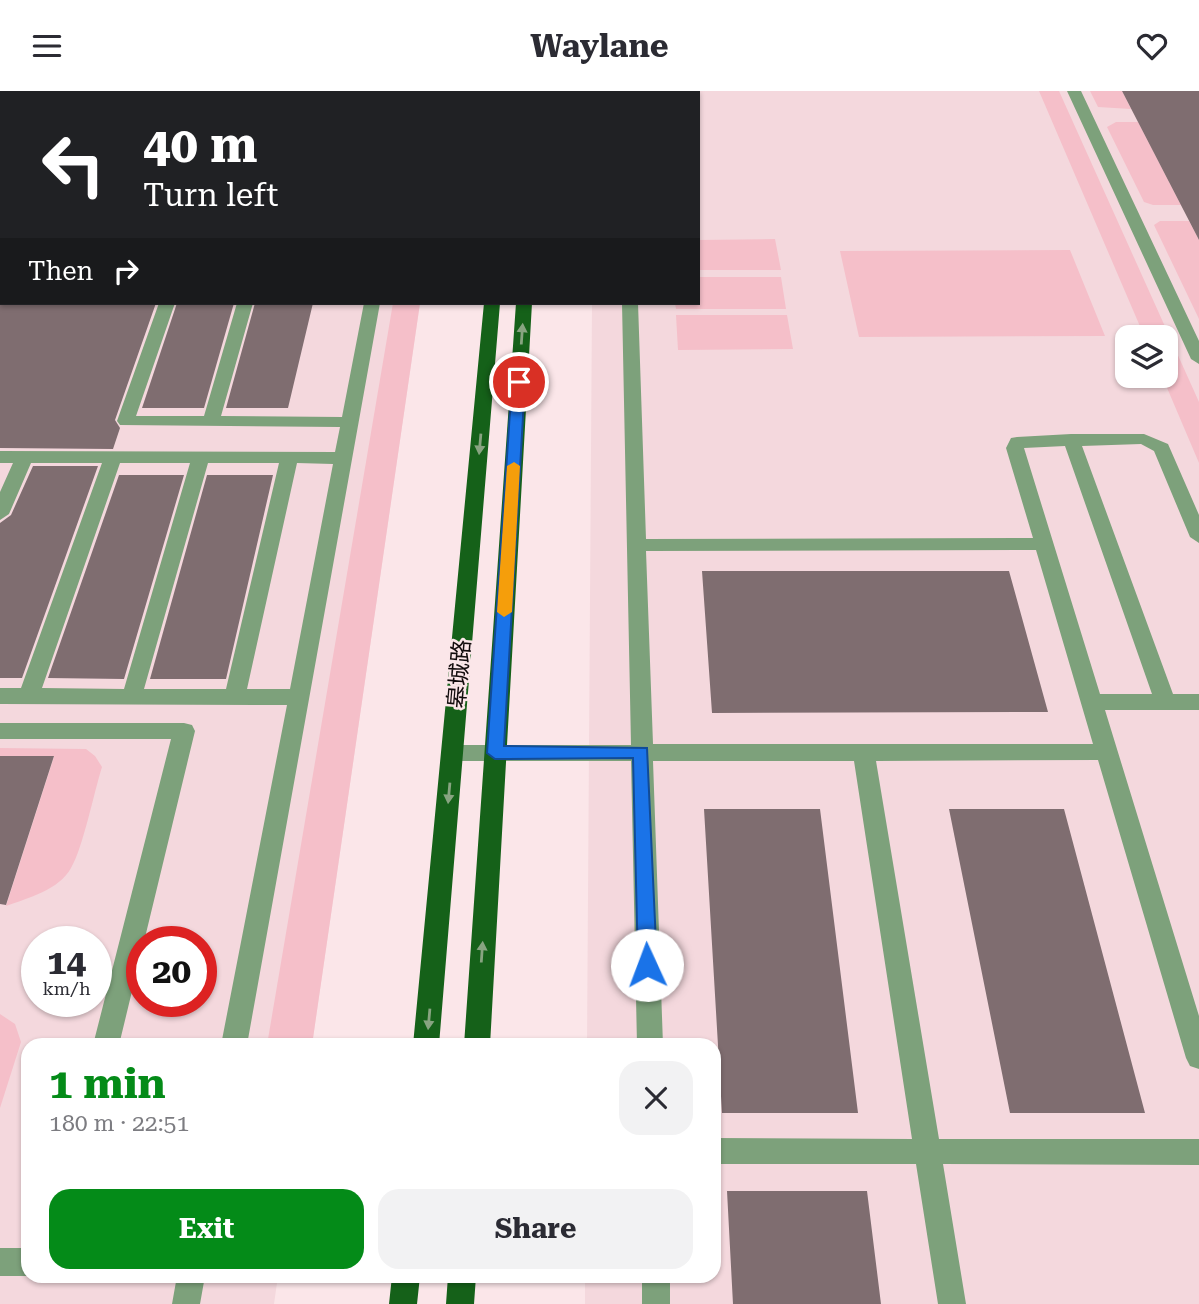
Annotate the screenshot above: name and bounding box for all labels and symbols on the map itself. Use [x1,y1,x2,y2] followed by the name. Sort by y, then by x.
[517,323,528,345] one-way arrow
[489,352,549,412] pin
[474,433,485,455] one-way arrow
[443,638,476,710] street label: 皋城路
[443,782,454,804] one-way arrow
[126,926,217,1017] speed limit sign: 20
[610,928,684,1002] position arrow
[477,941,488,963] one-way arrow
[423,1008,434,1030] one-way arrow

